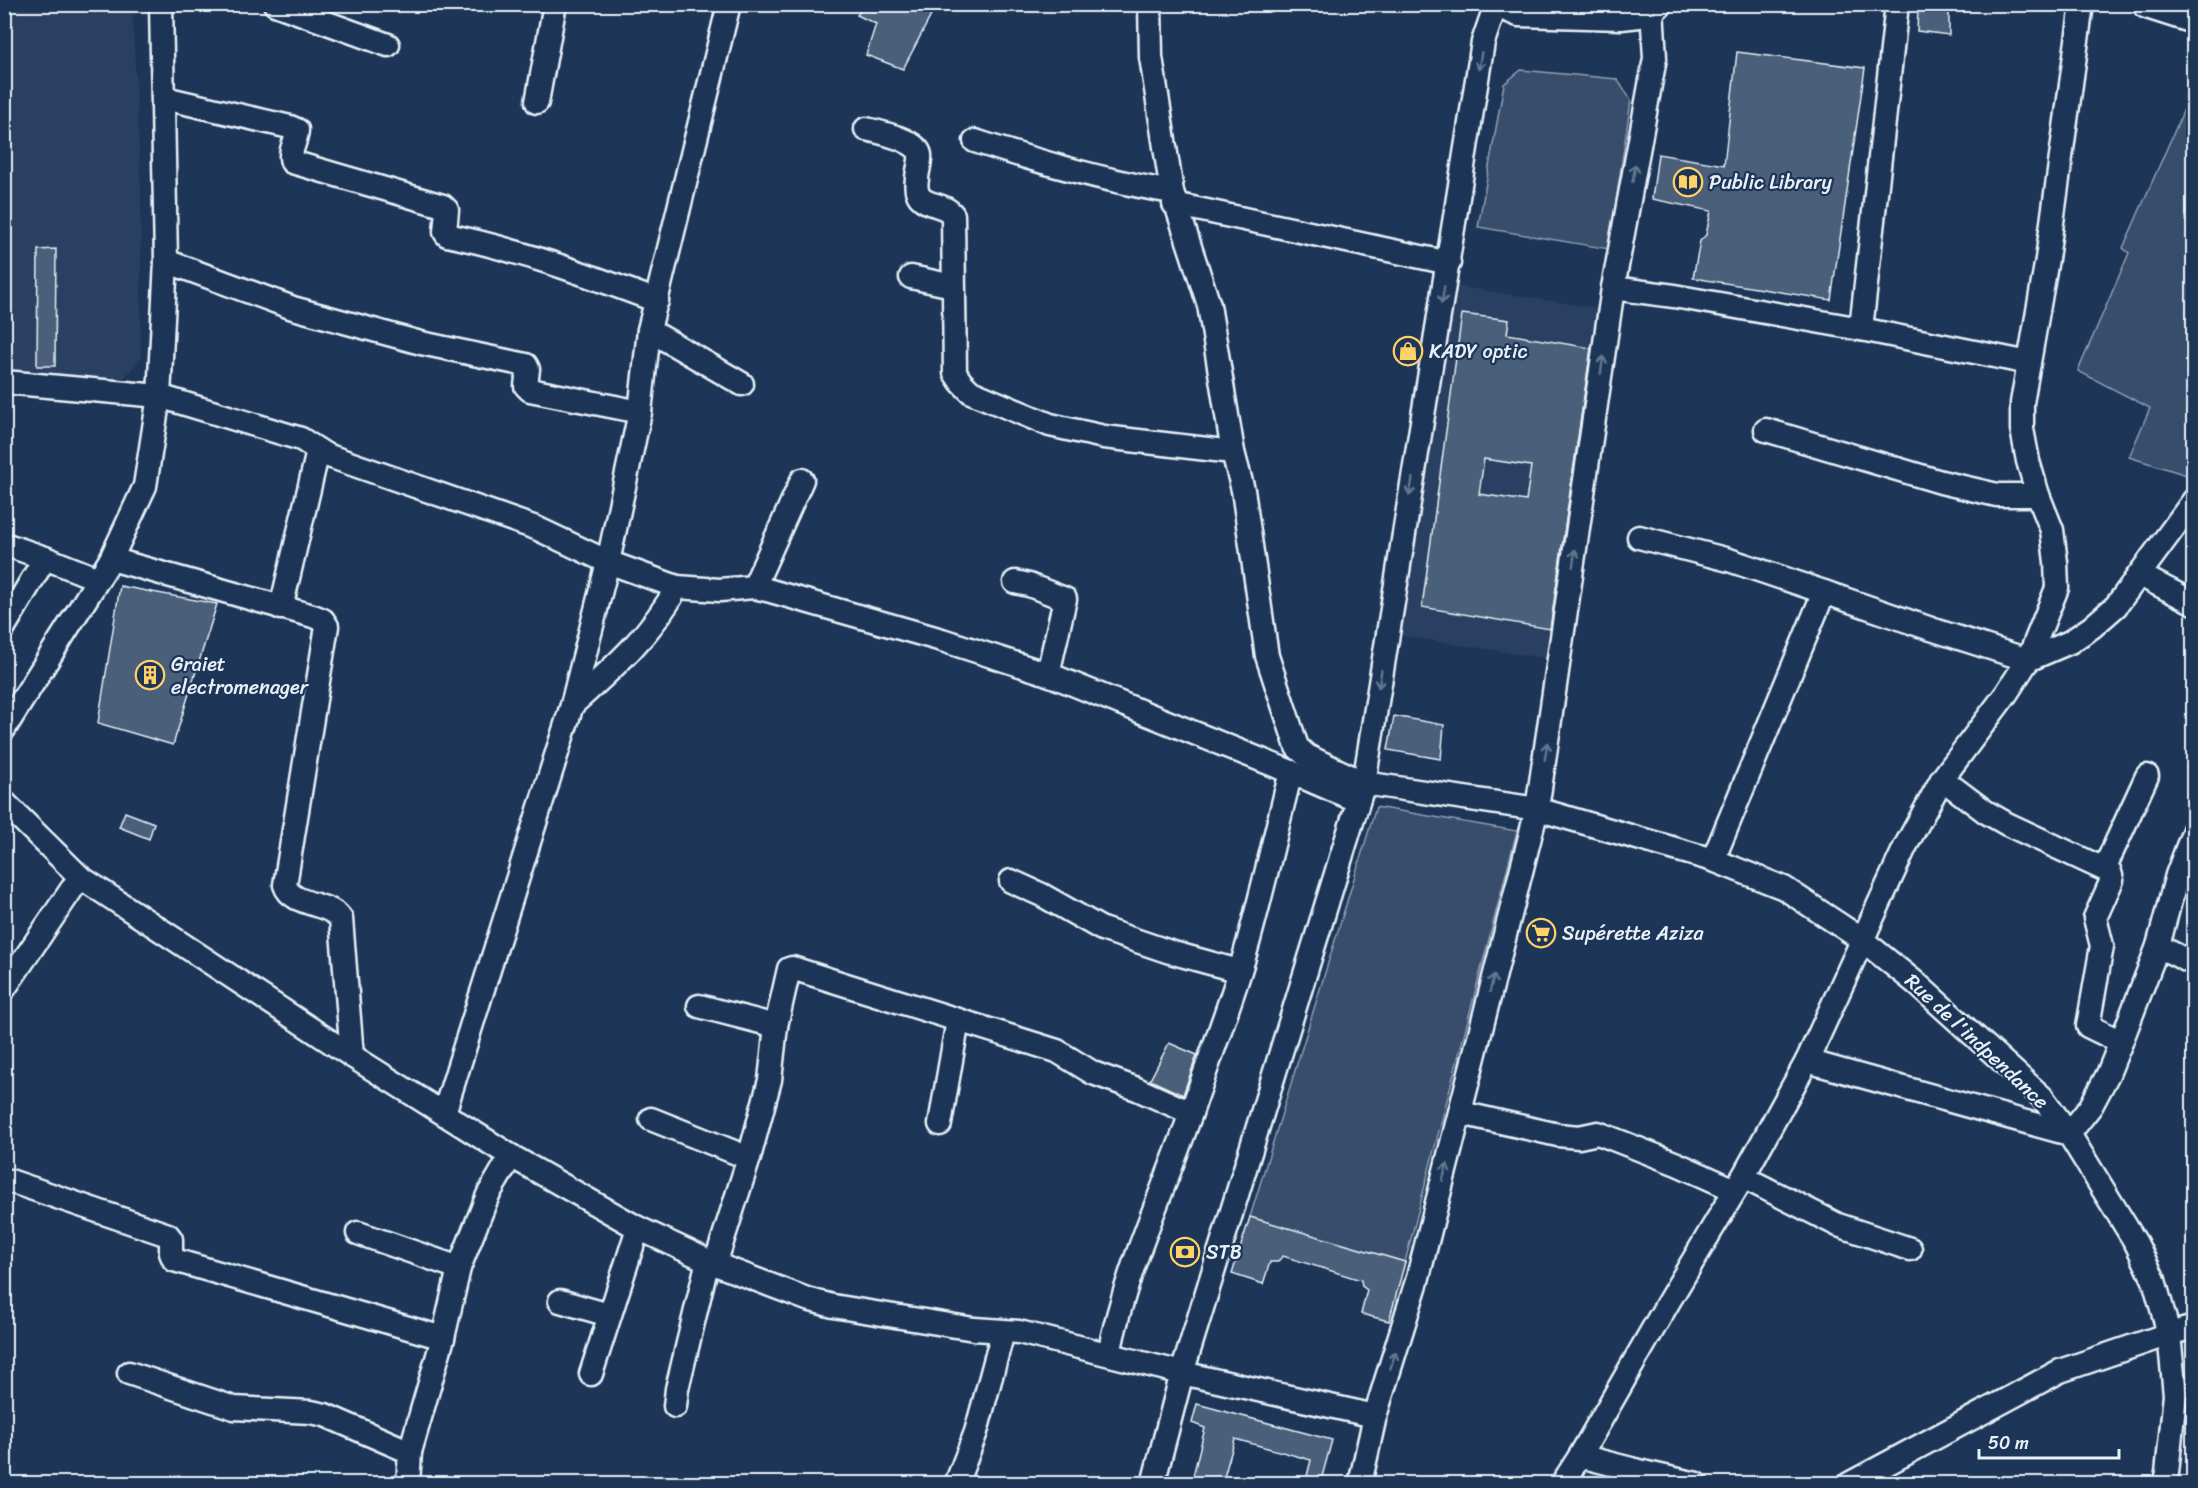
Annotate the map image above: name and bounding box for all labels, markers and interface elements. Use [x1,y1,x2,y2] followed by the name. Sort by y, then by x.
[1474,50,1485,70] one-way arrow
[1629,163,1640,183] one-way arrow
[1709,165,1832,200] place label: Public Library
[1672,166,1704,198] library icon: Public Library
[1437,284,1448,304] one-way arrow
[1429,334,1528,369] place label: KADY optic
[1392,335,1424,367] shop icon: KADY optic
[1596,356,1607,375] one-way arrow
[1406,477,1417,496] one-way arrow
[1568,549,1579,568] one-way arrow
[171,647,310,705] place label: Graiet electromenager
[134,659,166,691] building icon: Graiet electromenager
[1374,669,1385,689] one-way arrow
[1540,742,1551,761] one-way arrow
[1562,916,1705,951] place label: Supérette Aziza
[1525,917,1557,949] supermarket icon: Supérette Aziza
[1896,965,2057,1118] street label: Rue de l'indpendance
[1487,974,1499,993] one-way arrow
[1440,1163,1451,1182] one-way arrow
[1206,1235,1242,1270] place label: STB
[1169,1236,1201,1268] bank icon: STB
[1388,1351,1399,1370] one-way arrow
[1979,1422,2118,1460] scale bar
[1988,1427,2029,1459] text: 50 m

